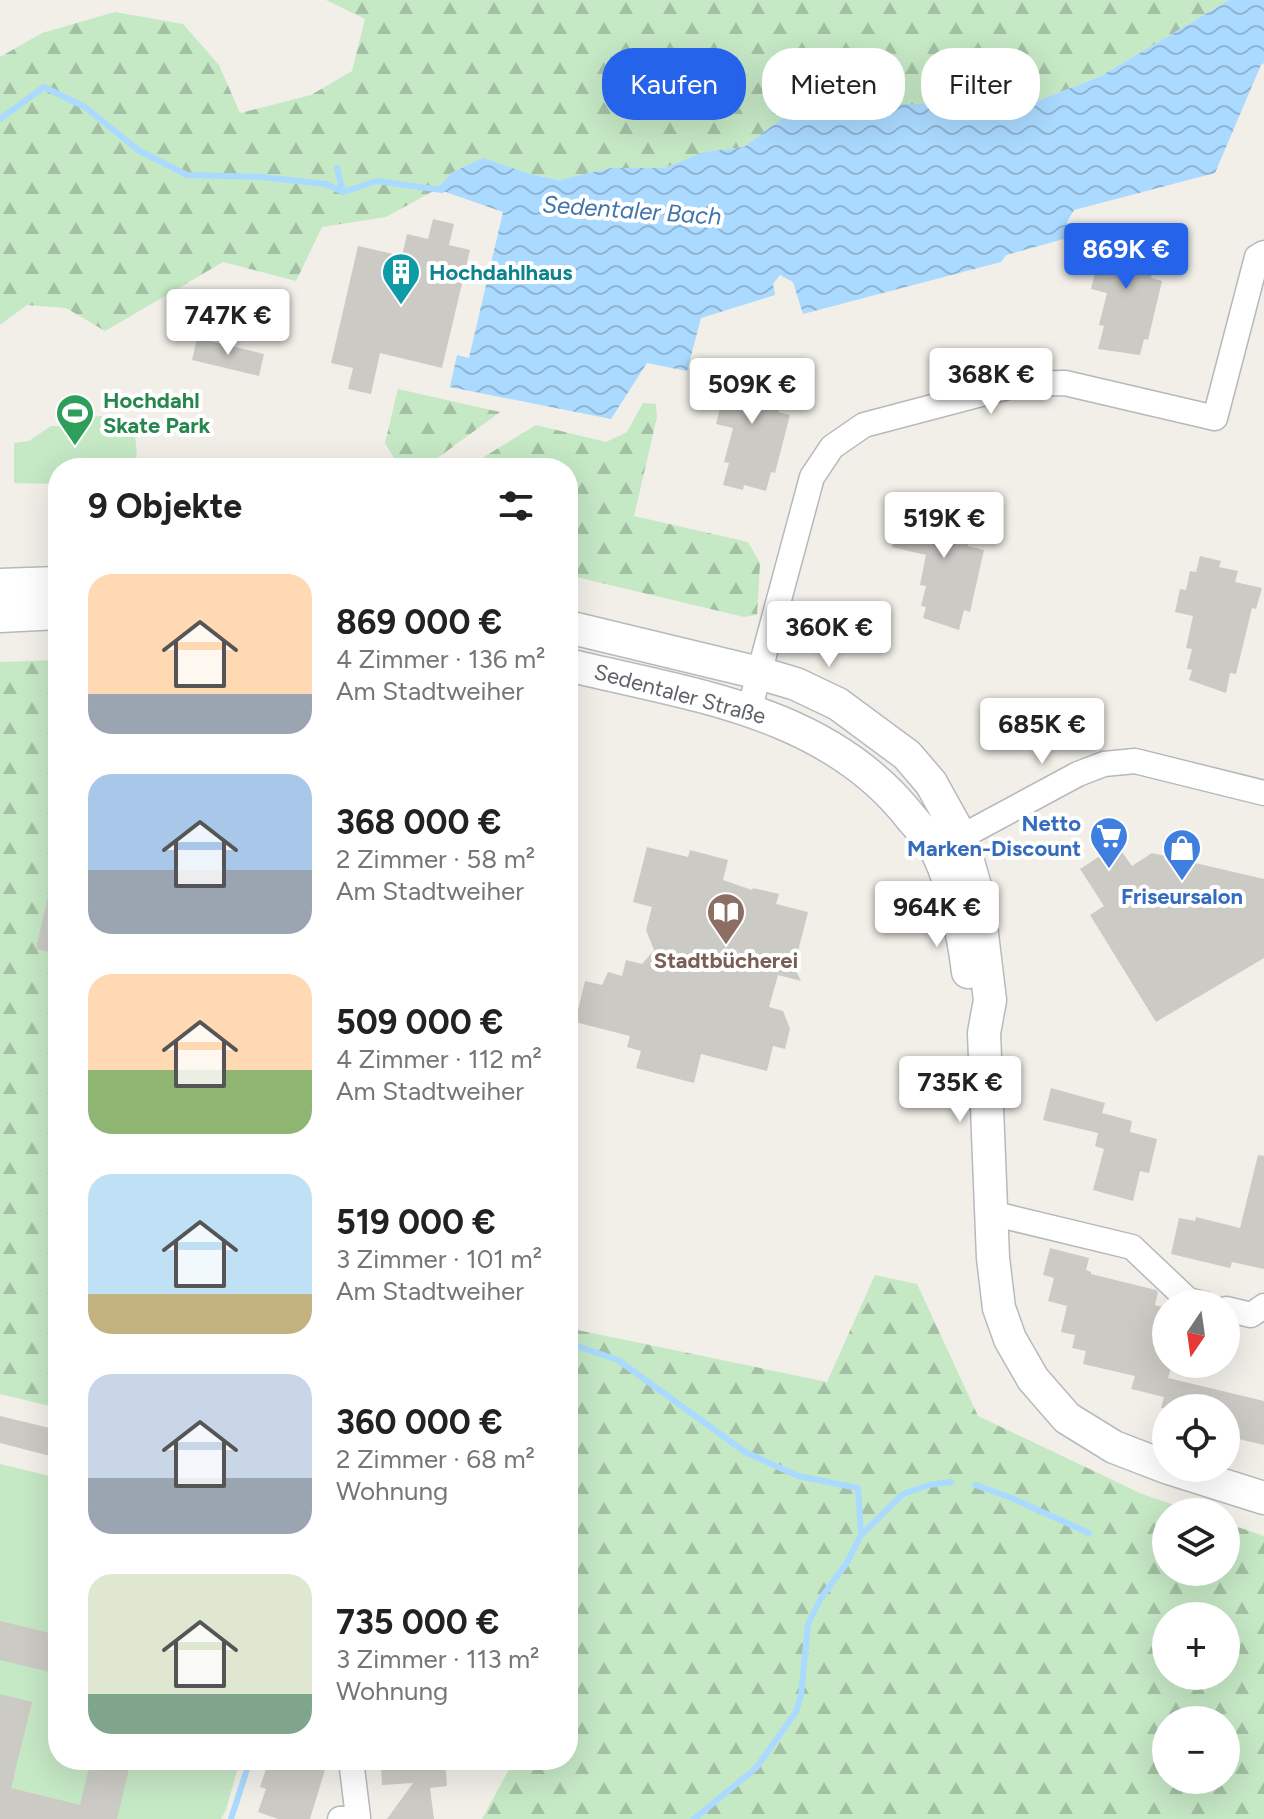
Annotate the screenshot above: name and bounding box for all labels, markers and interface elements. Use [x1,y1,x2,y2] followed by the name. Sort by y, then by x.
[602,48,746,120] chip: Kaufen
[762,48,905,120] chip: Mieten
[921,48,1040,120] chip: Filter
[541,189,723,231] water label: Sedentaler Bach
[1061,223,1191,291] pin: 869K €
[1082,233,1170,265] text: 869K €
[380,251,422,306] building icon: Hochdahlhaus
[429,259,573,286] place label: Hochdahlhaus
[163,289,293,357] pin: 747K €
[185,299,271,331] text: 747K €
[926,348,1056,416] pin: 368K €
[687,358,817,426] pin: 509K €
[947,358,1035,390] text: 368K €
[708,368,796,400] text: 509K €
[103,387,211,439] place label: Hochdahl Skate Park
[54,392,96,447] sports icon: Hochdahl Skate Park
[494,484,538,528] icon: filters
[88,486,242,527] text: 9 Objekte
[879,492,1009,560] pin: 519K €
[903,502,985,534] text: 519K €
[764,601,894,669] pin: 360K €
[336,602,502,643] text: 869 000 €
[152,606,248,702] icon: home
[785,611,873,643] text: 360K €
[336,643,545,675] text: 4 Zimmer · 136 m²
[591,658,769,730] street label: Sedentaler Straße
[336,675,524,707] text: Am Stadtweiher
[977,698,1107,766] pin: 685K €
[998,708,1086,740] text: 685K €
[336,802,501,843] text: 368 000 €
[152,806,248,902] icon: home
[907,810,1081,862] place label: Netto Marken-Discount
[1088,815,1130,870] supermarket icon: Netto Marken-Discount
[1161,827,1203,882] shop icon: Friseursalon
[336,843,535,875] text: 2 Zimmer · 58 m²
[336,875,524,907] text: Am Stadtweiher
[872,881,1002,949] pin: 964K €
[1121,883,1243,910] place label: Friseursalon
[705,891,747,946] library icon: Stadtbücherei
[893,891,981,923] text: 964K €
[654,947,798,974] place label: Stadtbücherei
[336,1002,503,1043] text: 509 000 €
[152,1006,248,1102] icon: home
[336,1043,542,1075] text: 4 Zimmer · 112 m²
[895,1056,1025,1124] pin: 735K €
[917,1066,1003,1098] text: 735K €
[336,1075,524,1107] text: Am Stadtweiher
[336,1202,496,1243] text: 519 000 €
[152,1206,248,1302] icon: home
[336,1243,542,1275] text: 3 Zimmer · 101 m²
[336,1275,524,1307] text: Am Stadtweiher
[1152,1290,1240,1378] north arrow
[1152,1290,1240,1794] map controls
[1152,1394,1240,1482] button: locate
[336,1402,503,1443] text: 360 000 €
[152,1406,248,1502] icon: home
[336,1443,535,1475] text: 2 Zimmer · 68 m²
[336,1475,448,1507] text: Wohnung
[1152,1498,1240,1586] button: layers
[336,1602,499,1643] text: 735 000 €
[1152,1602,1240,1690] button: +
[152,1606,248,1702] icon: home
[336,1643,540,1675] text: 3 Zimmer · 113 m²
[336,1675,448,1707] text: Wohnung
[1152,1706,1240,1794] button: −

